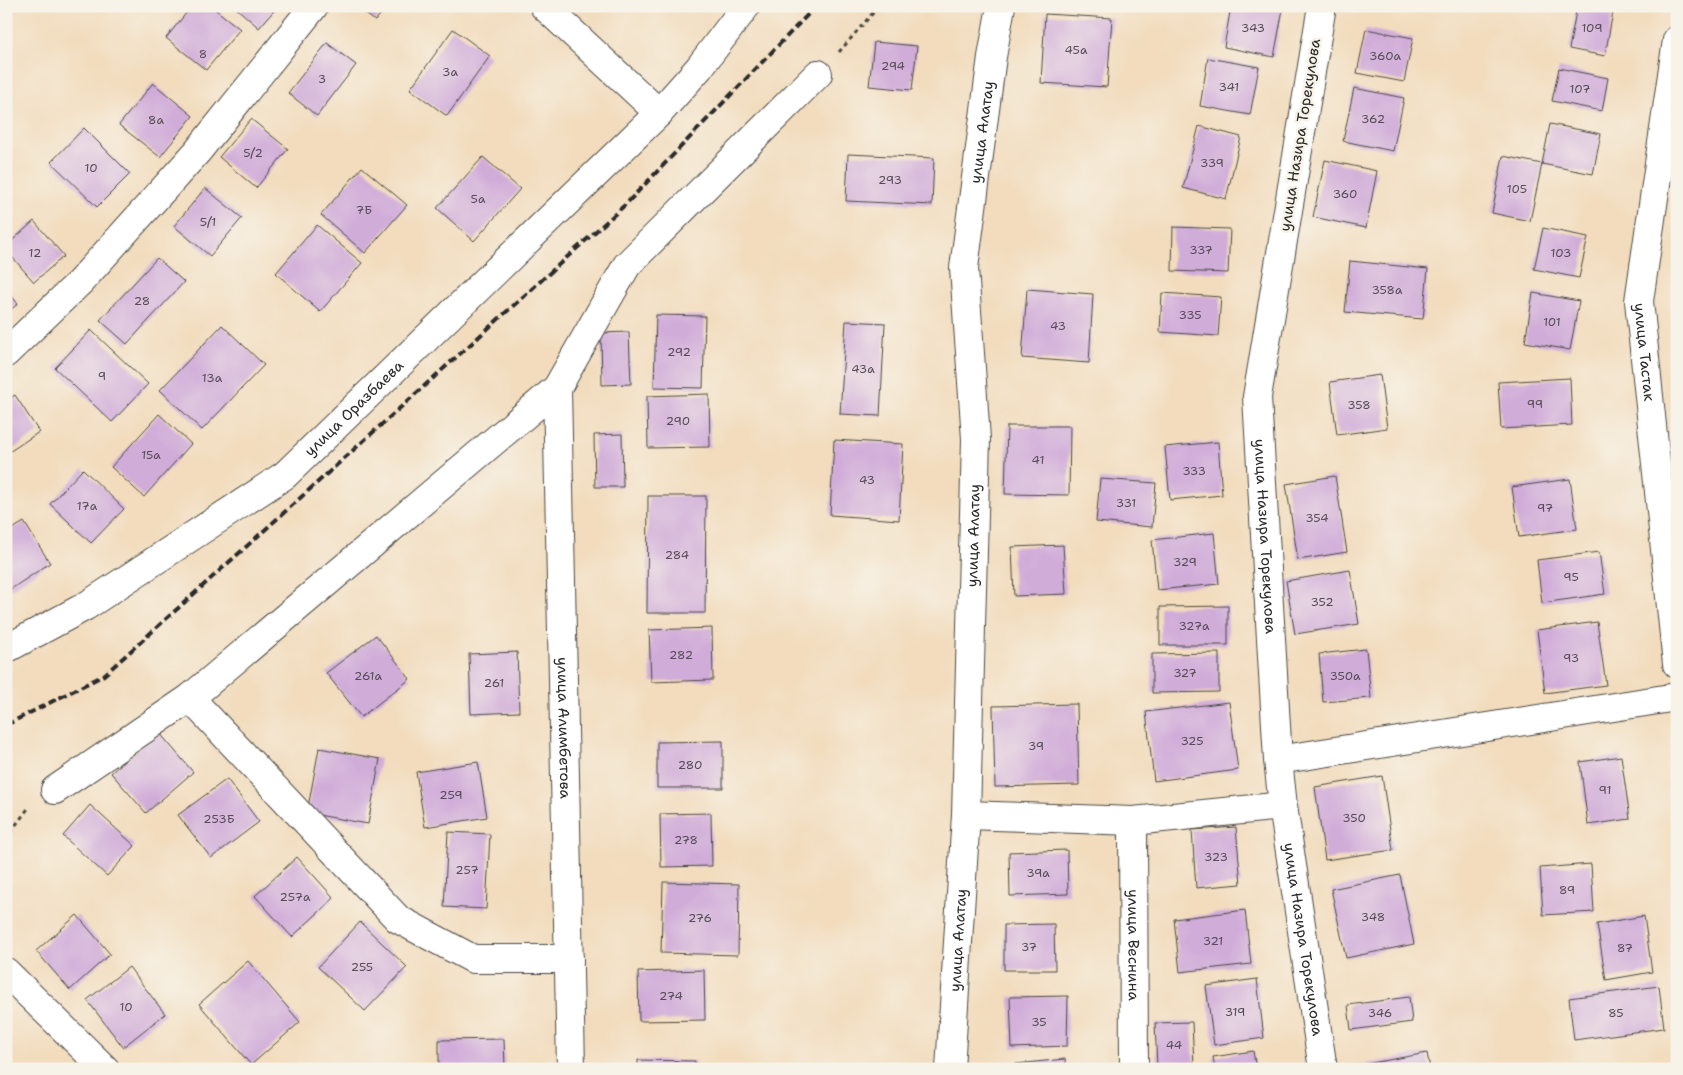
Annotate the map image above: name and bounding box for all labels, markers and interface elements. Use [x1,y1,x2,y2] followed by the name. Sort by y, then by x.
[1241,20,1265,36] house number: 343
[1581,20,1603,36] house number: 109
[1275,36,1325,233] street label: улица Назира Торекулова
[1065,42,1088,58] house number: 45а
[199,46,207,62] house number: 8
[1369,48,1402,64] house number: 360а
[881,58,905,74] house number: 294
[442,64,458,80] house number: 3а
[318,71,326,87] house number: 3
[1219,79,1239,95] house number: 341
[965,80,999,185] street label: улица Алатау
[1570,81,1590,97] house number: 107
[1361,111,1385,127] house number: 362
[148,112,164,128] house number: 8а
[243,145,263,161] house number: 5/2
[1200,155,1224,171] house number: 339
[84,160,98,176] house number: 10
[878,172,902,188] house number: 293
[1507,181,1527,197] house number: 105
[1333,186,1357,202] house number: 360
[471,191,486,207] house number: 5а
[356,202,372,218] house number: 7Б
[200,214,216,230] house number: 5/1
[1189,242,1213,258] house number: 337
[29,245,41,261] house number: 12
[1551,245,1571,261] house number: 103
[1372,282,1403,298] house number: 358а
[134,293,150,309] house number: 28
[1629,302,1659,402] street label: улица Тастак
[1178,307,1202,323] house number: 335
[1543,314,1561,330] house number: 101
[1050,318,1066,334] house number: 43
[667,344,691,360] house number: 292
[300,355,408,461] street label: улица Оразбаева
[851,361,875,377] house number: 43а
[98,368,106,384] house number: 9
[202,370,223,386] house number: 13а
[1527,396,1543,412] house number: 99
[1347,397,1371,413] house number: 358
[666,413,690,429] house number: 290
[1249,438,1281,635] street label: улица Назира Торекулова
[141,447,161,463] house number: 15а
[1032,452,1044,468] house number: 41
[1182,463,1206,479] house number: 333
[859,472,875,488] house number: 43
[962,484,985,587] street label: улица Алатау
[1116,495,1136,511] house number: 331
[77,498,98,514] house number: 17а
[1537,500,1553,516] house number: 97
[1305,510,1329,526] house number: 354
[665,547,689,563] house number: 284
[1173,554,1197,570] house number: 329
[1563,569,1579,585] house number: 95
[1310,594,1334,610] house number: 352
[1178,618,1210,634] house number: 327а
[669,647,693,663] house number: 282
[1563,650,1579,666] house number: 93
[553,657,575,800] street label: улица Алимбетова
[1173,665,1197,681] house number: 327
[354,668,382,684] house number: 261а
[1329,668,1361,684] house number: 350а
[484,675,504,691] house number: 261
[1180,733,1204,749] house number: 325
[1028,738,1044,754] house number: 39
[678,757,702,773] house number: 280
[1598,782,1612,798] house number: 91
[439,787,463,803] house number: 259
[1342,810,1366,826] house number: 350
[203,811,235,827] house number: 253Б
[674,832,698,848] house number: 278
[1279,841,1328,1038] street label: улица Назира Торекулова
[1204,849,1228,865] house number: 323
[455,862,479,878] house number: 257
[1026,865,1050,881] house number: 39а
[1559,882,1575,898] house number: 89
[945,888,971,992] street label: улица Алатау
[280,889,311,905] house number: 257а
[1123,889,1144,1001] street label: улица Веснина
[1361,909,1385,925] house number: 348
[688,910,712,926] house number: 276
[1203,933,1223,949] house number: 321
[1021,939,1037,955] house number: 37
[1617,940,1633,956] house number: 87
[351,959,373,975] house number: 255
[659,988,683,1004] house number: 274
[119,999,133,1015] house number: 10
[1225,1004,1245,1020] house number: 319
[1368,1005,1392,1021] house number: 346
[1608,1005,1624,1021] house number: 85
[1031,1014,1047,1030] house number: 35
[1166,1037,1182,1053] house number: 44

